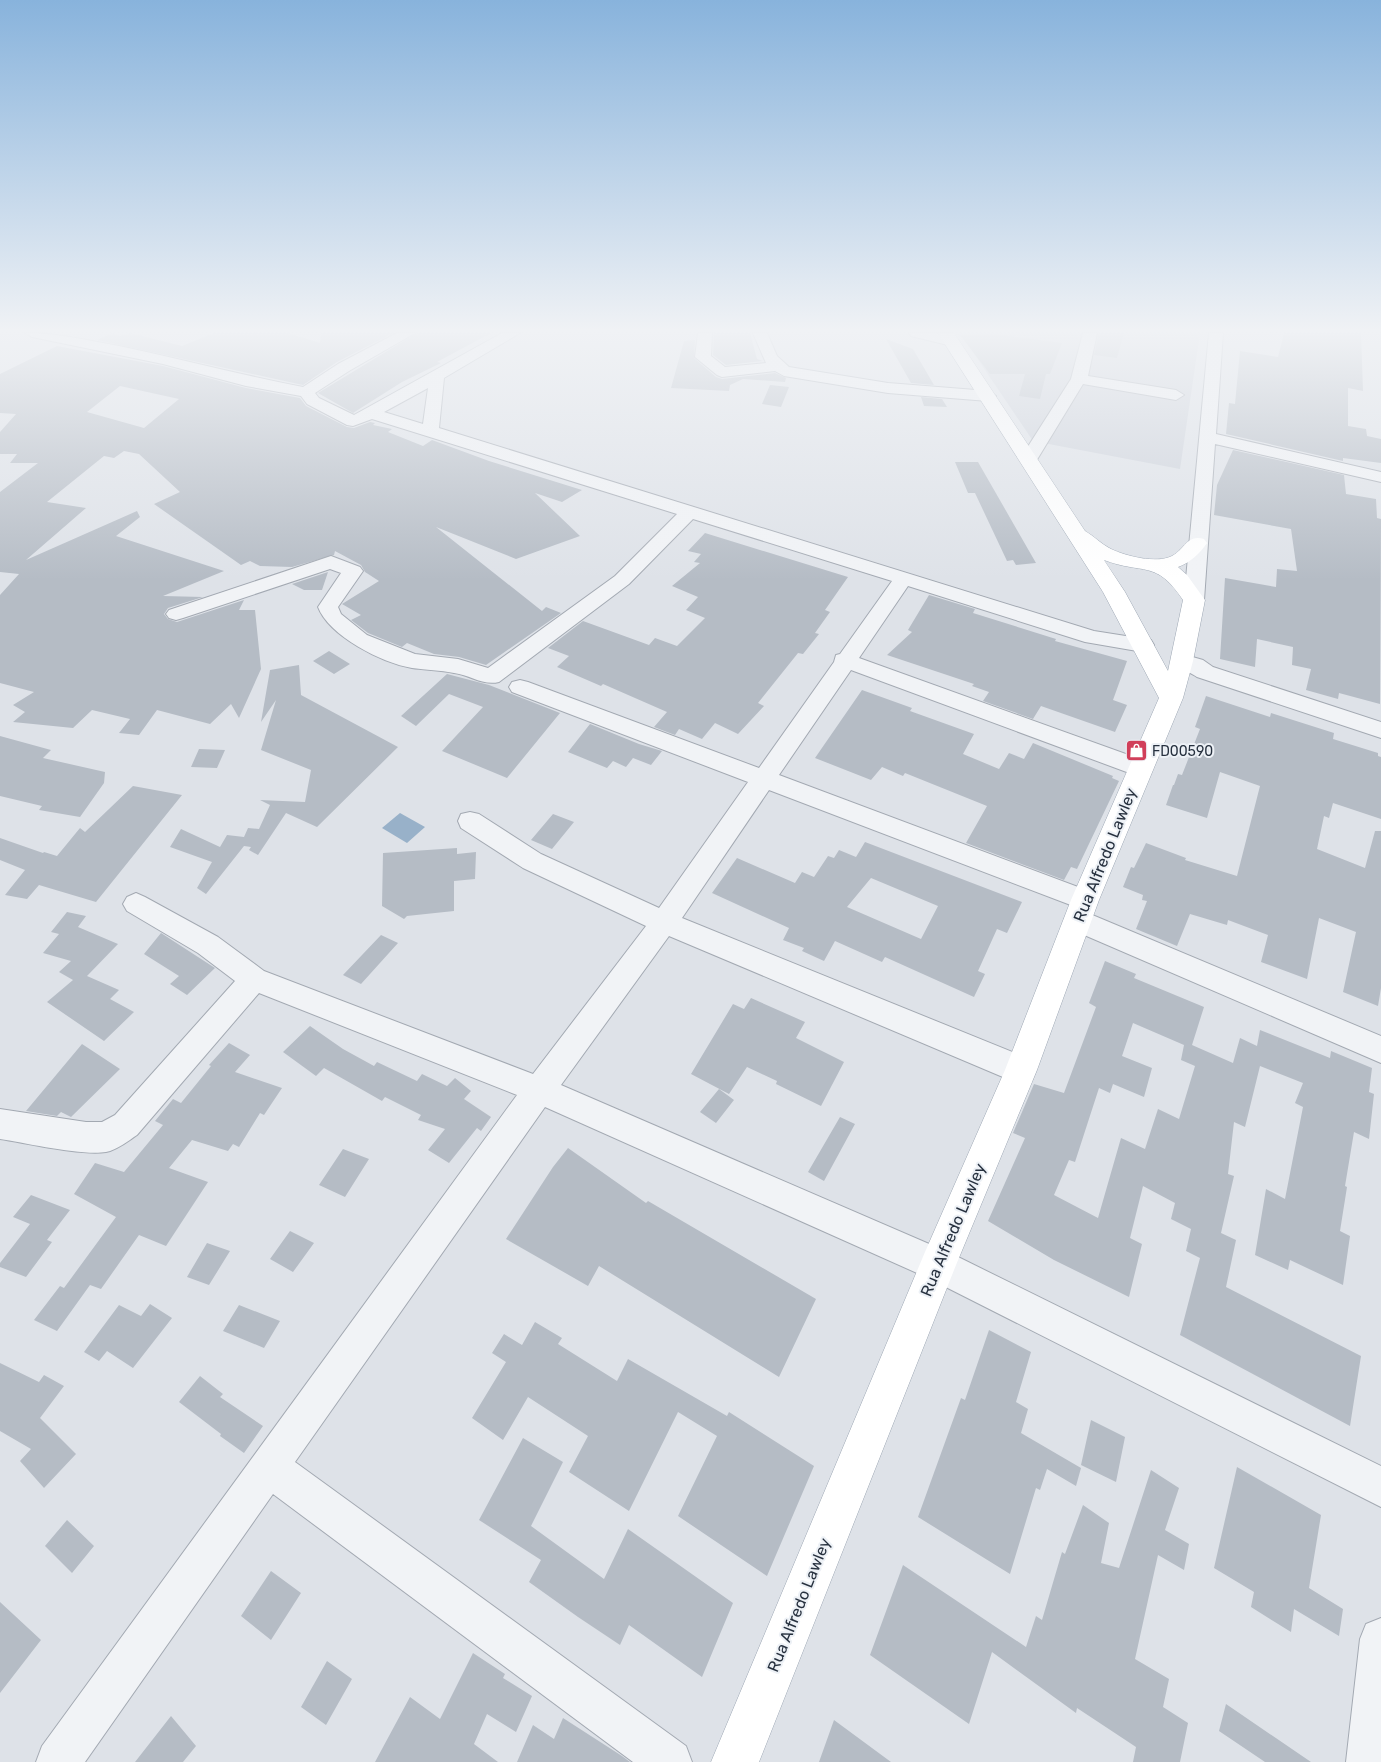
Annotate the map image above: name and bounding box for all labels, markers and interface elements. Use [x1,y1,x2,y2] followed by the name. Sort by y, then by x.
[1124,739,1148,763] shop icon: FD00590
[1152,743,1213,760] place label: FD00590
[1069,785,1141,925] street label: Rua Alfredo Lawley
[916,1160,990,1299] street label: Rua Alfredo Lawley
[763,1535,835,1675] street label: Rua Alfredo Lawley

